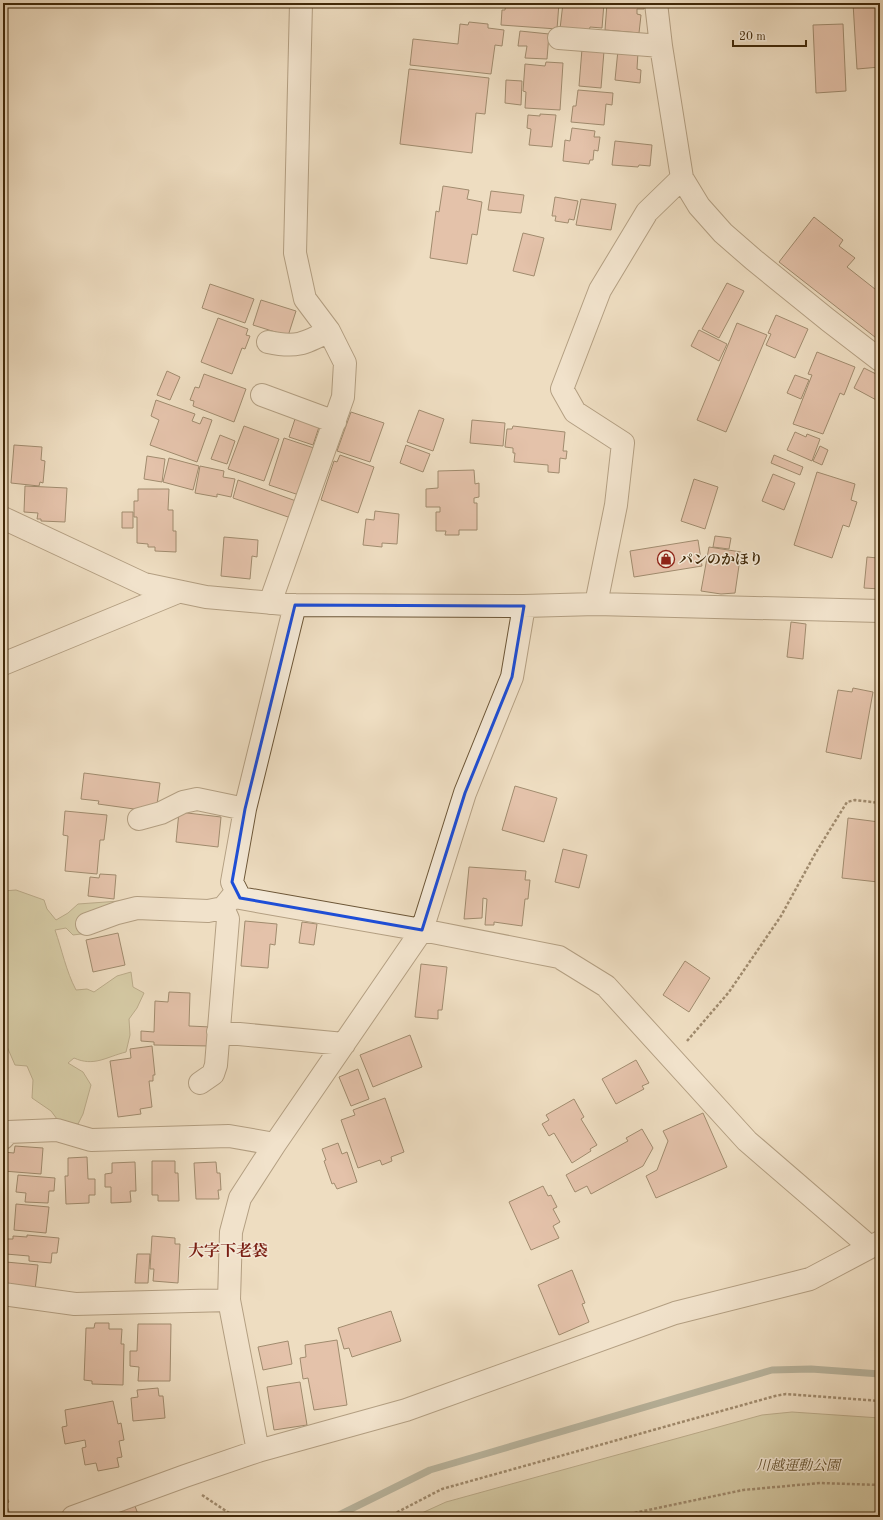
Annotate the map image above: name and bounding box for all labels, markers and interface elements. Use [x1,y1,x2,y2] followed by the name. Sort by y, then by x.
[733,22,806,48] scale bar
[739,31,766,43] text: 20 m
[656,549,676,569] shop icon: パンのかほり
[679,552,763,567] place label: パンのかほり
[188,1242,268,1260] district label: 大字下老袋
[756,1458,842,1473] park label: 川越運動公園

